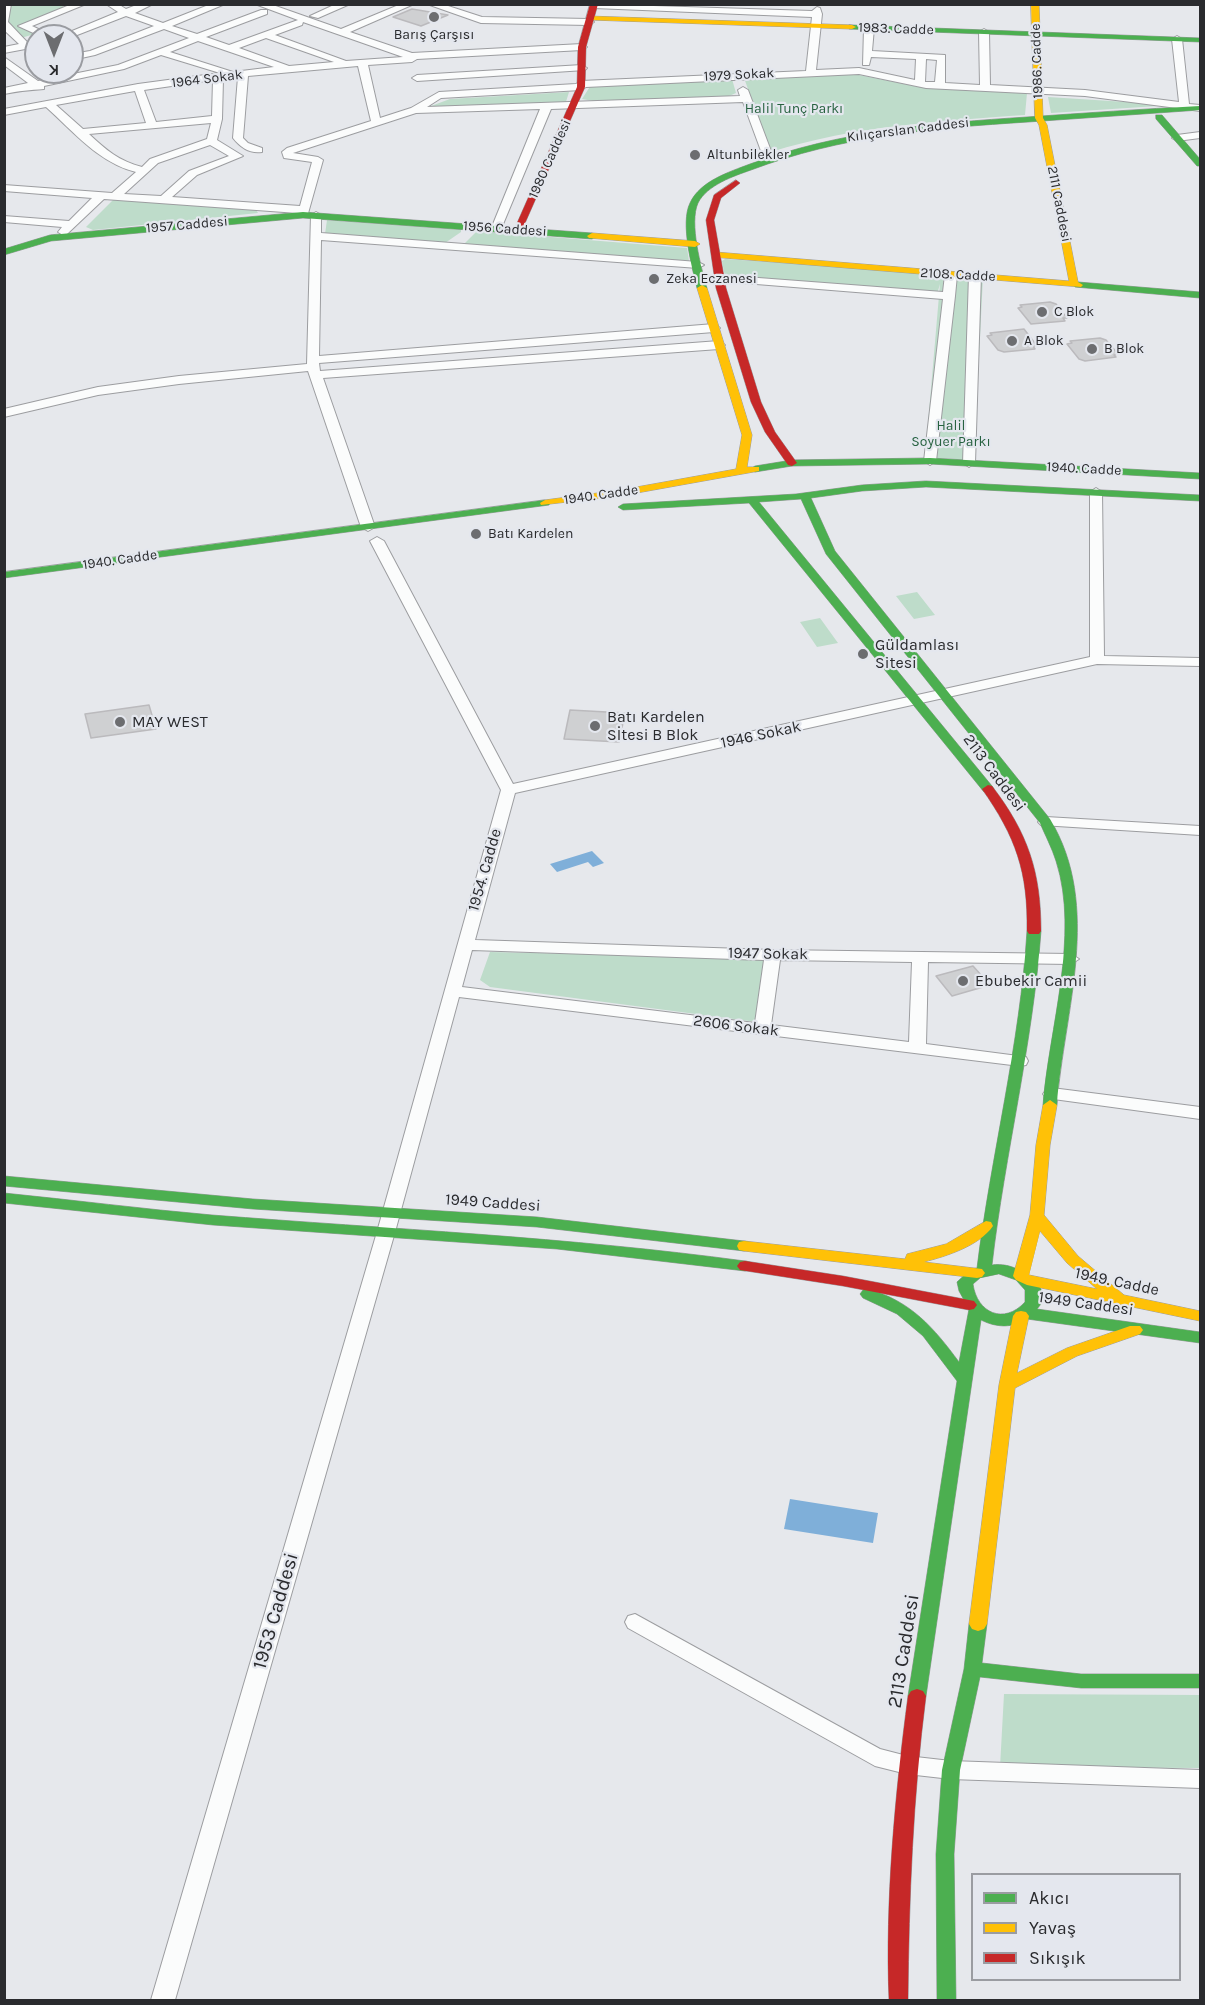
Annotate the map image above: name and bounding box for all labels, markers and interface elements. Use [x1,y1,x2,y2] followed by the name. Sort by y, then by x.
[427,10,441,24] marker: Barış Çarşısı
[858,19,934,39] street label: 1983. Cadde
[1027,23,1047,99] street label: 1986. Cadde
[24,24,84,84] north arrow
[394,27,474,43] place label: Barış Çarşısı
[49,61,59,80] text: K
[703,65,775,85] street label: 1979 Sokak
[170,66,244,92] street label: 1964 Sokak
[745,101,843,117] park label: Halil Tunç Parkı
[846,114,970,146] street label: Kılıçarslan Caddesi
[525,117,575,201] street label: 1980 Caddesi
[707,147,789,163] place label: Altunbilekler
[688,148,702,162] marker: Altunbilekler
[1043,165,1075,243] street label: 2111 Caddesi
[145,213,229,237] street label: 1957 Caddesi
[463,218,547,240] street label: 1956 Caddesi
[920,265,996,285] street label: 2108. Cadde
[666,271,757,287] place label: Zeka Eczanesi
[647,272,661,286] marker: Zeka Eczanesi
[1054,304,1094,320] place label: C Blok
[1035,305,1049,319] marker: C Blok
[1024,333,1064,349] place label: A Blok
[1005,334,1019,348] marker: A Blok
[1104,341,1144,357] place label: B Blok
[1085,342,1099,356] marker: B Blok
[911,418,991,450] park label: Halil Soyuer Parkı
[1046,459,1122,479] street label: 1940. Cadde
[563,481,639,509] street label: 1940. Cadde
[488,526,573,542] place label: Batı Kardelen
[469,527,483,541] marker: Batı Kardelen
[82,546,158,574] street label: 1940. Cadde
[875,635,959,673] place label: Güldamlası Sitesi
[856,647,870,661] marker: Güldamlası Sitesi
[607,707,705,745] place label: Batı Kardelen Sİtesi B Blok
[132,712,208,732] place label: MAY WEST
[113,715,127,729] marker: MAY WEST
[719,717,803,753] street label: 1946 Sokak
[588,719,602,733] marker: Batı Kardelen Sİtesi B Blok
[959,730,1029,816] street label: 2113 Caddesi
[464,827,506,913] street label: 1954. Cadde
[728,944,808,964] street label: 1947 Sokak
[975,971,1087,991] place label: Ebubekir Camii
[956,974,970,988] marker: Ebubekir Camii
[692,1011,780,1041] street label: 2606 Sokak
[445,1190,541,1216] street label: 1949 Caddesi
[1073,1264,1161,1300] street label: 1949. Cadde
[1037,1288,1135,1320] street label: 1949 Caddesi
[248,1550,304,1672] street label: 1953 Caddesi
[883,1592,925,1710] street label: 2113 Caddesi
[971,1873,1181,1981] legend
[1029,1887,1070,1909] text: Akıcı
[1029,1917,1076,1939] text: Yavaş
[1029,1947,1086,1969] text: Sıkışık

